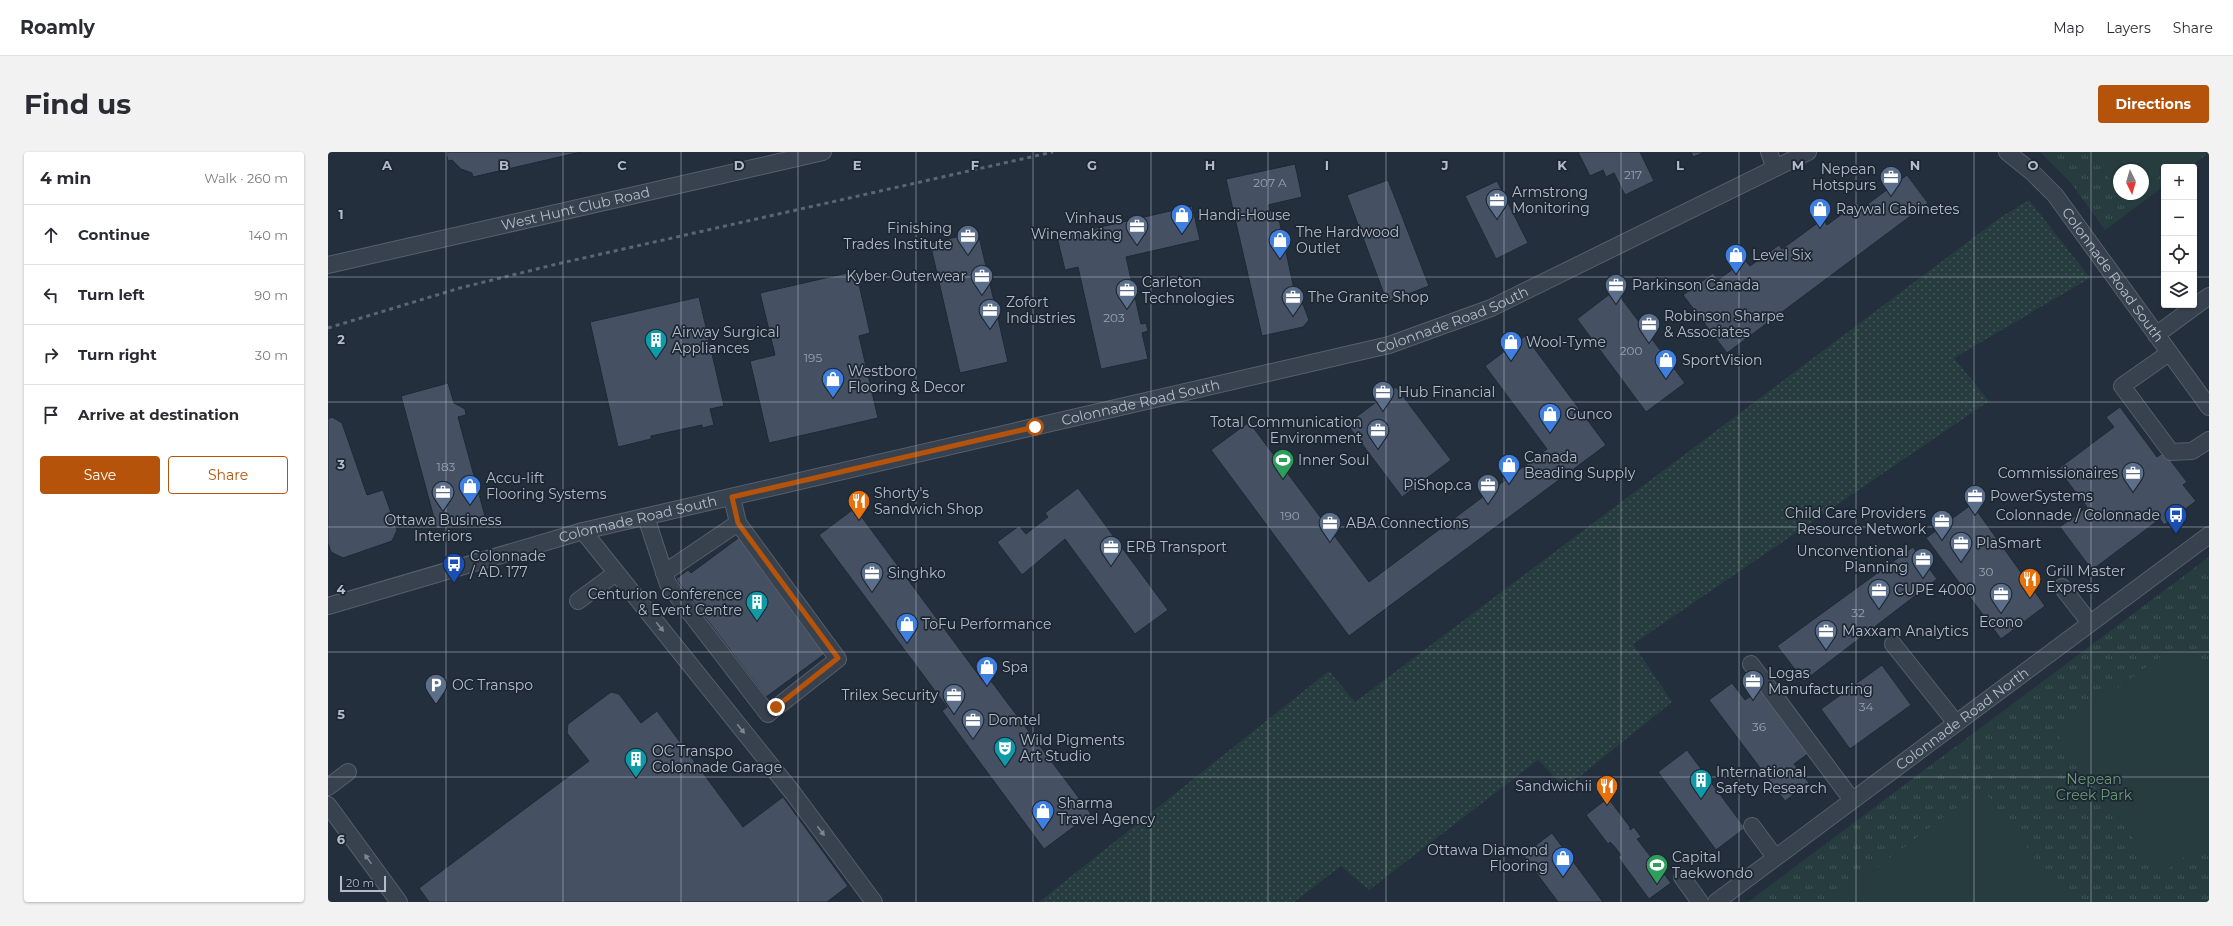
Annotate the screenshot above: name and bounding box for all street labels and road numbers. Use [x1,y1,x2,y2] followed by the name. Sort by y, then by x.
[500,183,652,234] street label: West Hunt Club Road
[2058,204,2168,346] street label: Colonnade Road South
[1374,282,1531,357] street label: Colonnade Road South
[1060,375,1222,429] street label: Colonnade Road South
[557,491,719,547] street label: Colonnade Road South
[1892,663,2032,774] street label: Colonnade Road North

